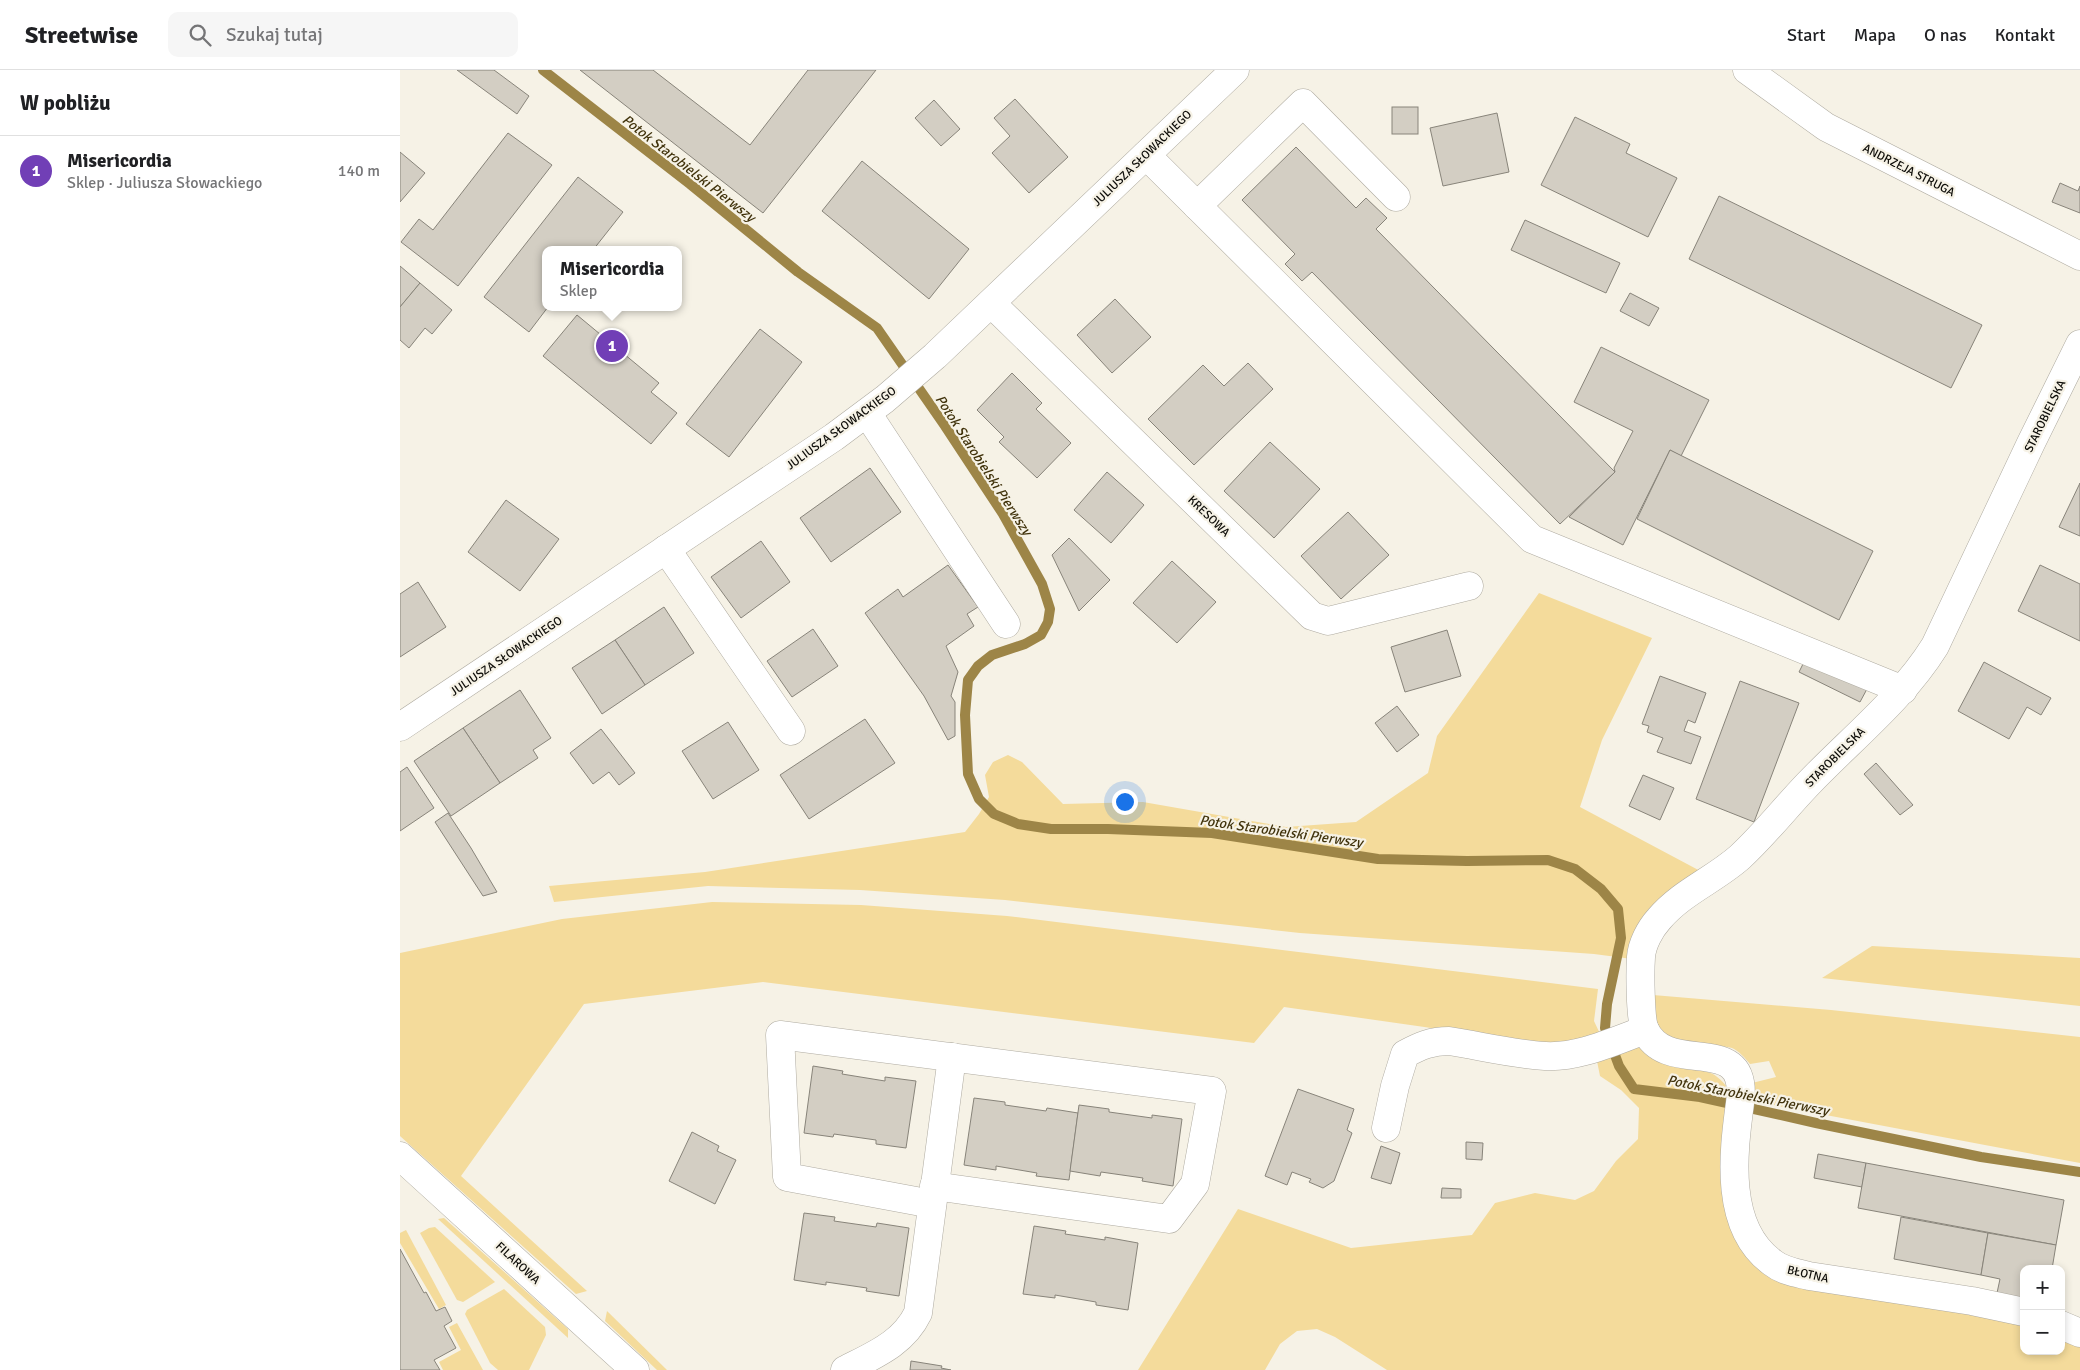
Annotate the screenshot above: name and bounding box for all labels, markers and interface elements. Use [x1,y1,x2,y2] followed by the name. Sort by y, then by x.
[168,12,518,57] search box
[25,20,138,50] text: Streetwise
[186,21,214,49] icon: search
[226,23,323,47] text: Szukaj tutaj
[1787,24,1826,46] text: Start
[1854,24,1896,46] text: Mapa
[1924,24,1967,46] text: O nas
[1995,24,2055,46] text: Kontakt
[20,90,111,116] text: W pobliżu
[1090,107,1195,210] street label: JULIUSZA SŁOWACKIEGO
[619,111,761,227] water label: Potok Starobielski Pierwszy
[1860,141,1958,200] street label: ANDRZEJA STRUGA
[67,149,172,173] text: Misericordia
[32,161,40,181] text: 1
[338,161,380,181] text: 140 m
[67,173,262,193] text: Sklep · Juliusza Słowackiego
[542,246,682,311] popup
[560,257,664,281] text: Misericordia
[560,281,597,301] text: Sklep
[596,327,628,365] pin: 1
[2021,377,2070,455] street label: STAROBIELSKA
[783,383,899,473] street label: JULIUSZA SŁOWACKIEGO
[932,392,1037,541] water label: Potok Starobielski Pierwszy
[1184,493,1233,541] street label: KRESOWA
[447,613,565,700] street label: JULIUSZA SŁOWACKIEGO
[1802,724,1869,790] street label: STAROBIELSKA
[1112,789,1138,815] your location
[1198,812,1366,852] water label: Potok Starobielski Pierwszy
[1666,1071,1833,1120] water label: Potok Starobielski Pierwszy
[492,1239,543,1288] street label: FILAROWA
[1786,1262,1831,1287] street label: BŁOTNA
[2020,1265,2065,1355] map controls
[2020,1265,2065,1310] button: +
[2020,1310,2065,1355] button: −

